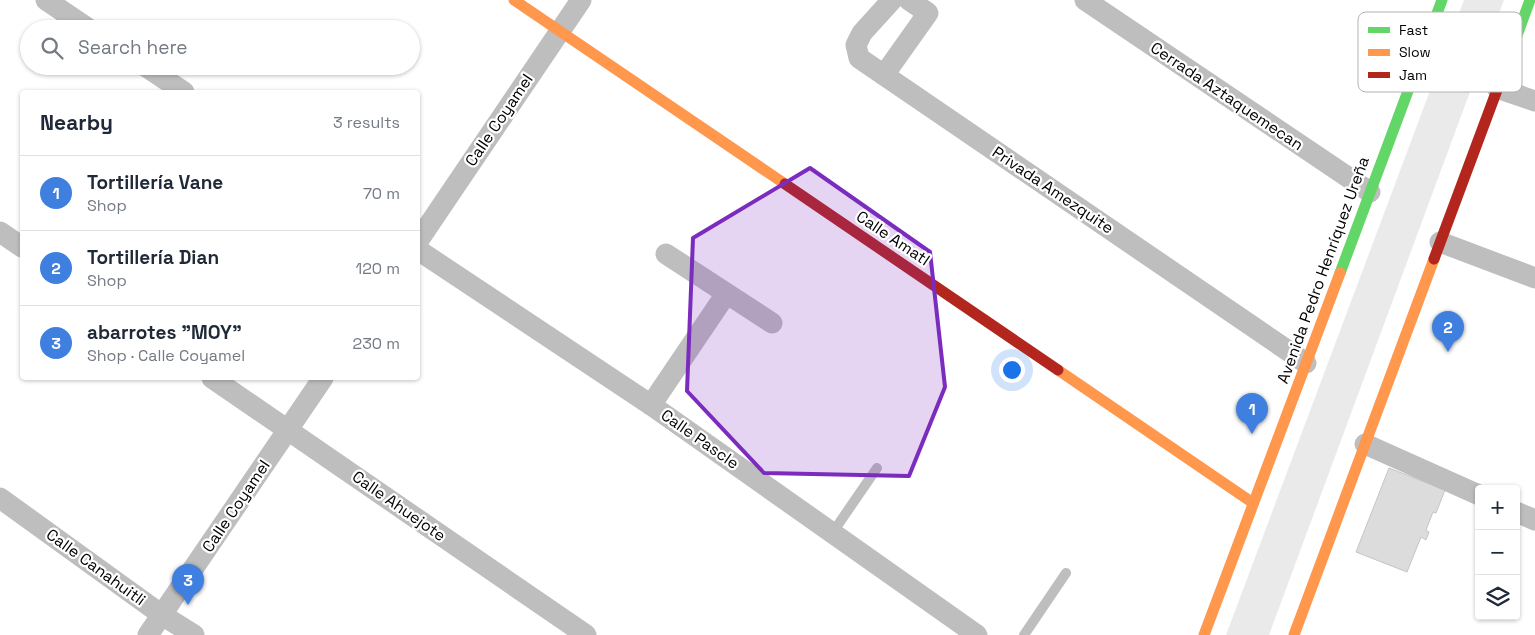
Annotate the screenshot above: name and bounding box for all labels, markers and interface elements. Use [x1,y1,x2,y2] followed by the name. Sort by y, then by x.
[1358,12,1522,92] legend
[20,20,420,75] search box
[1399,21,1428,39] text: Fast
[38,34,66,62] icon: search
[78,35,188,60] text: Search here
[1147,37,1307,155] street label: Cerrada Aztaquemecan
[1399,43,1431,61] text: Slow
[1399,66,1427,84] text: Jam
[460,70,538,170] street label: Calle Coyamel
[40,109,113,136] text: Nearby
[333,112,400,133] text: 3 results
[988,142,1118,238] street label: Privada Amezquite
[1272,154,1374,386] street label: Avenida Pedro Henríquez Ureña
[87,170,223,195] text: Tortillería Vane
[52,183,60,204] text: 1
[363,183,400,204] text: 70 m
[87,195,127,216] text: Shop
[852,206,934,270] street label: Calle Amatl
[87,245,219,270] text: Tortillería Dian
[51,258,61,279] text: 2
[356,258,400,279] text: 120 m
[87,270,127,291] text: Shop
[1432,311,1464,352] pin: 2
[87,320,242,345] text: abarrotes "MOY"
[51,333,61,354] text: 3
[353,333,400,354] text: 230 m
[87,345,245,366] text: Shop · Calle Coyamel
[999,357,1025,383] your location
[1236,393,1268,434] pin: 1
[657,404,743,474] street label: Calle Pascle
[197,456,275,556] street label: Calle Coyamel
[348,466,450,546] street label: Calle Ahuejote
[1475,485,1520,620] map controls
[1475,485,1520,530] button: +
[42,524,150,610] street label: Calle Canahuitli
[1475,530,1520,575] button: −
[172,564,204,605] pin: 3
[1475,575,1520,620] button: layers

